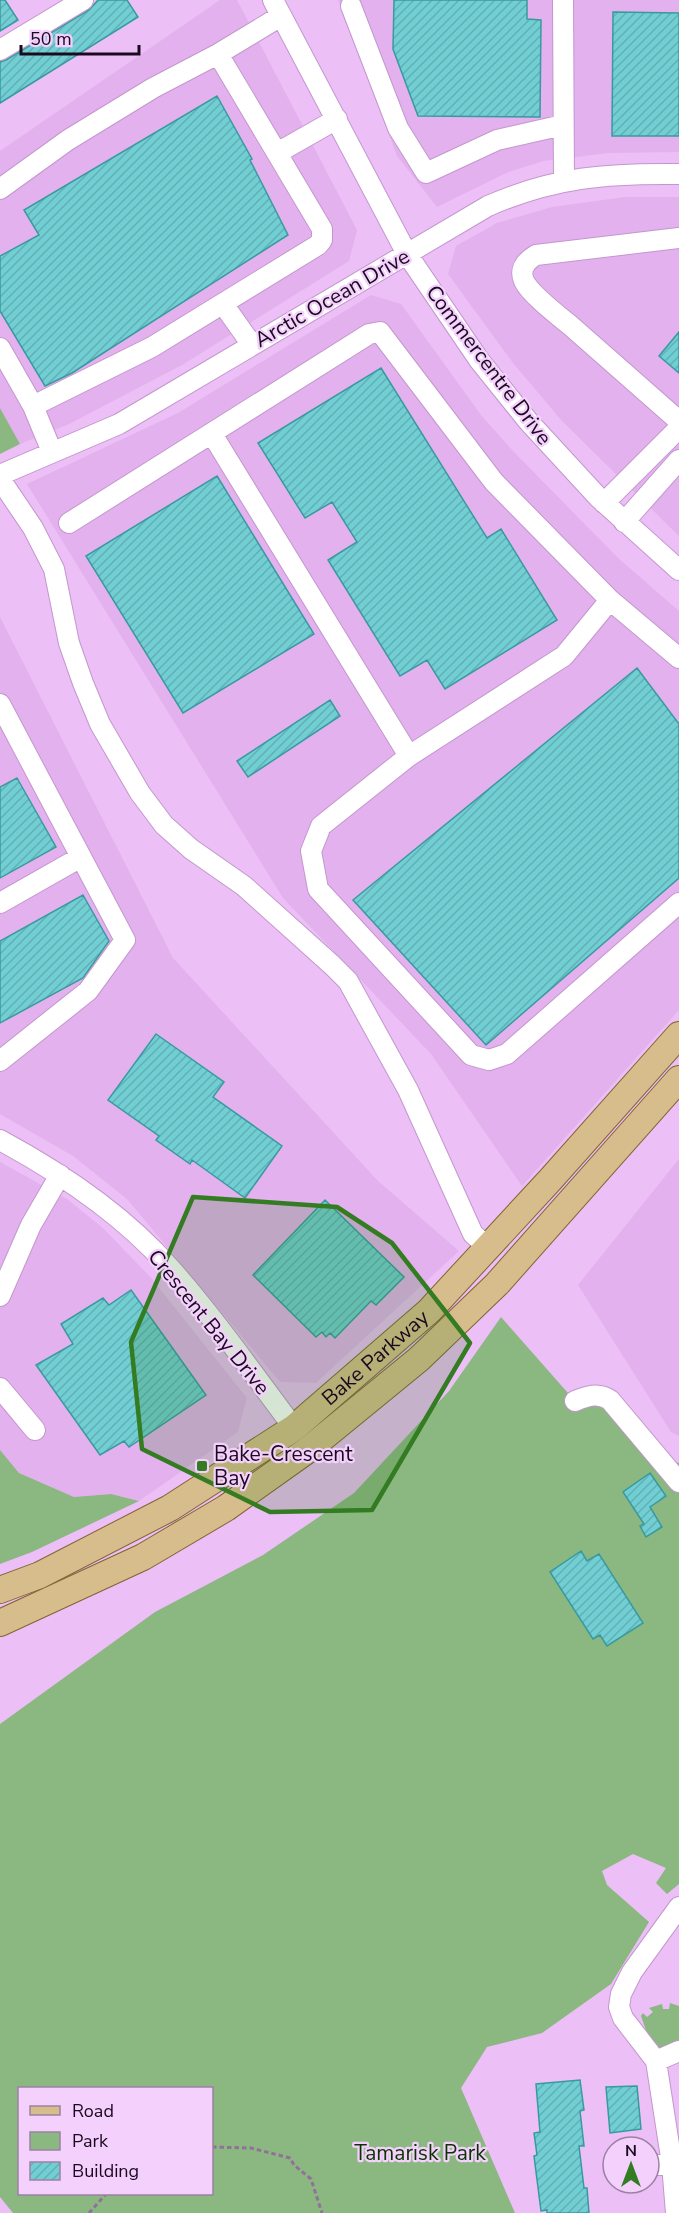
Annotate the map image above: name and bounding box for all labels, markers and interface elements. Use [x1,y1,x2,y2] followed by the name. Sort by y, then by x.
[21,18,140,56] scale bar
[30,27,72,51] text: 50 m
[249,242,415,354] street label: Arctic Ocean Drive
[420,279,558,451] street label: Commercentre Drive
[142,1243,276,1401] street label: Crescent Bay Drive
[316,1303,435,1412] street label: Bake Parkway
[214,1440,353,1492] place label: Bake-Crescent Bay
[195,1459,209,1473] marker: Bake-Crescent Bay
[18,2087,213,2195] legend
[72,2099,114,2123] text: Road
[72,2129,109,2153] text: Park
[601,2135,661,2195] north arrow
[354,2139,486,2167] park label: Tamarisk Park
[625,2140,637,2162] text: N
[72,2159,139,2183] text: Building

